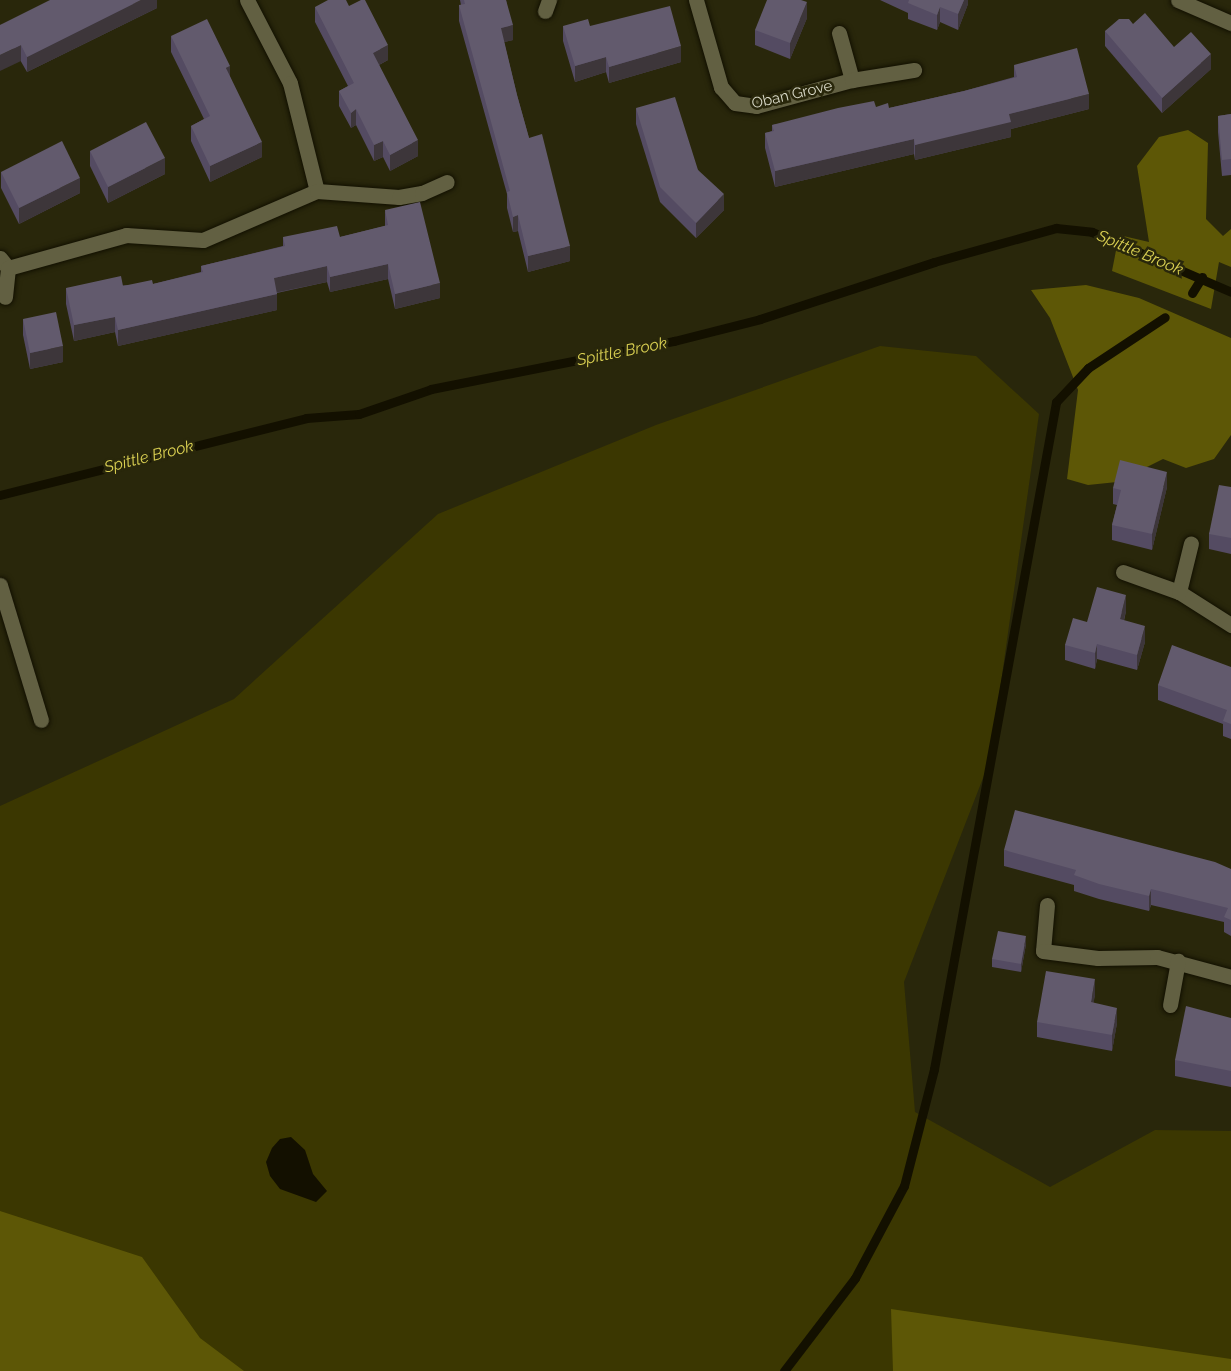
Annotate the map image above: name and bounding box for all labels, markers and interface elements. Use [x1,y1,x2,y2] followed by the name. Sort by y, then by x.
[750,77,834,113] street label: Oban Grove
[1094,226,1186,280] water label: Spittle Brook
[575,334,669,370] water label: Spittle Brook
[102,437,196,477] water label: Spittle Brook

